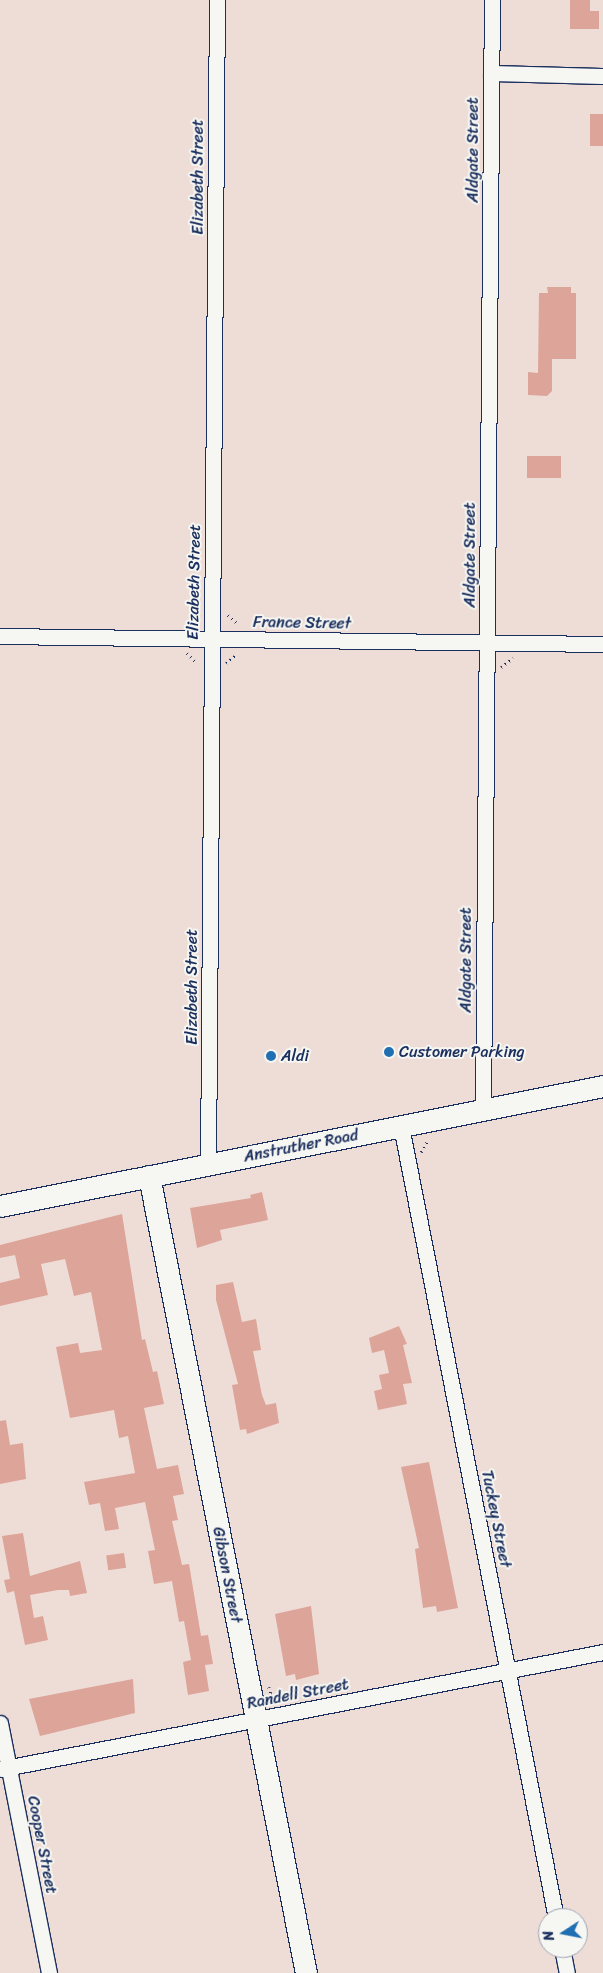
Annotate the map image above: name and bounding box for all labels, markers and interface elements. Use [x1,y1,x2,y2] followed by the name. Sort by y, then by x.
[463,97,483,203] street label: Aldgate Street
[188,119,208,235] street label: Elizabeth Street
[460,502,480,608] street label: Aldgate Street
[183,524,205,640] street label: Elizabeth Street
[252,613,352,633] street label: France Street
[456,907,476,1013] street label: Aldgate Street
[182,929,202,1045] street label: Elizabeth Street
[399,1042,525,1062] place label: Customer Parking
[281,1046,309,1066] place label: Aldi
[383,1046,395,1058] marker: Customer Parking
[265,1050,277,1062] marker: Aldi
[242,1125,360,1167] street label: Anstruther Road
[477,1468,515,1570] street label: Tuckey Street
[208,1525,246,1625] street label: Gibson Street
[246,1675,350,1713] street label: Randell Street
[23,1794,61,1896] street label: Cooper Street
[538,1908,588,1958] north arrow
[536,1929,562,1943] text: N

